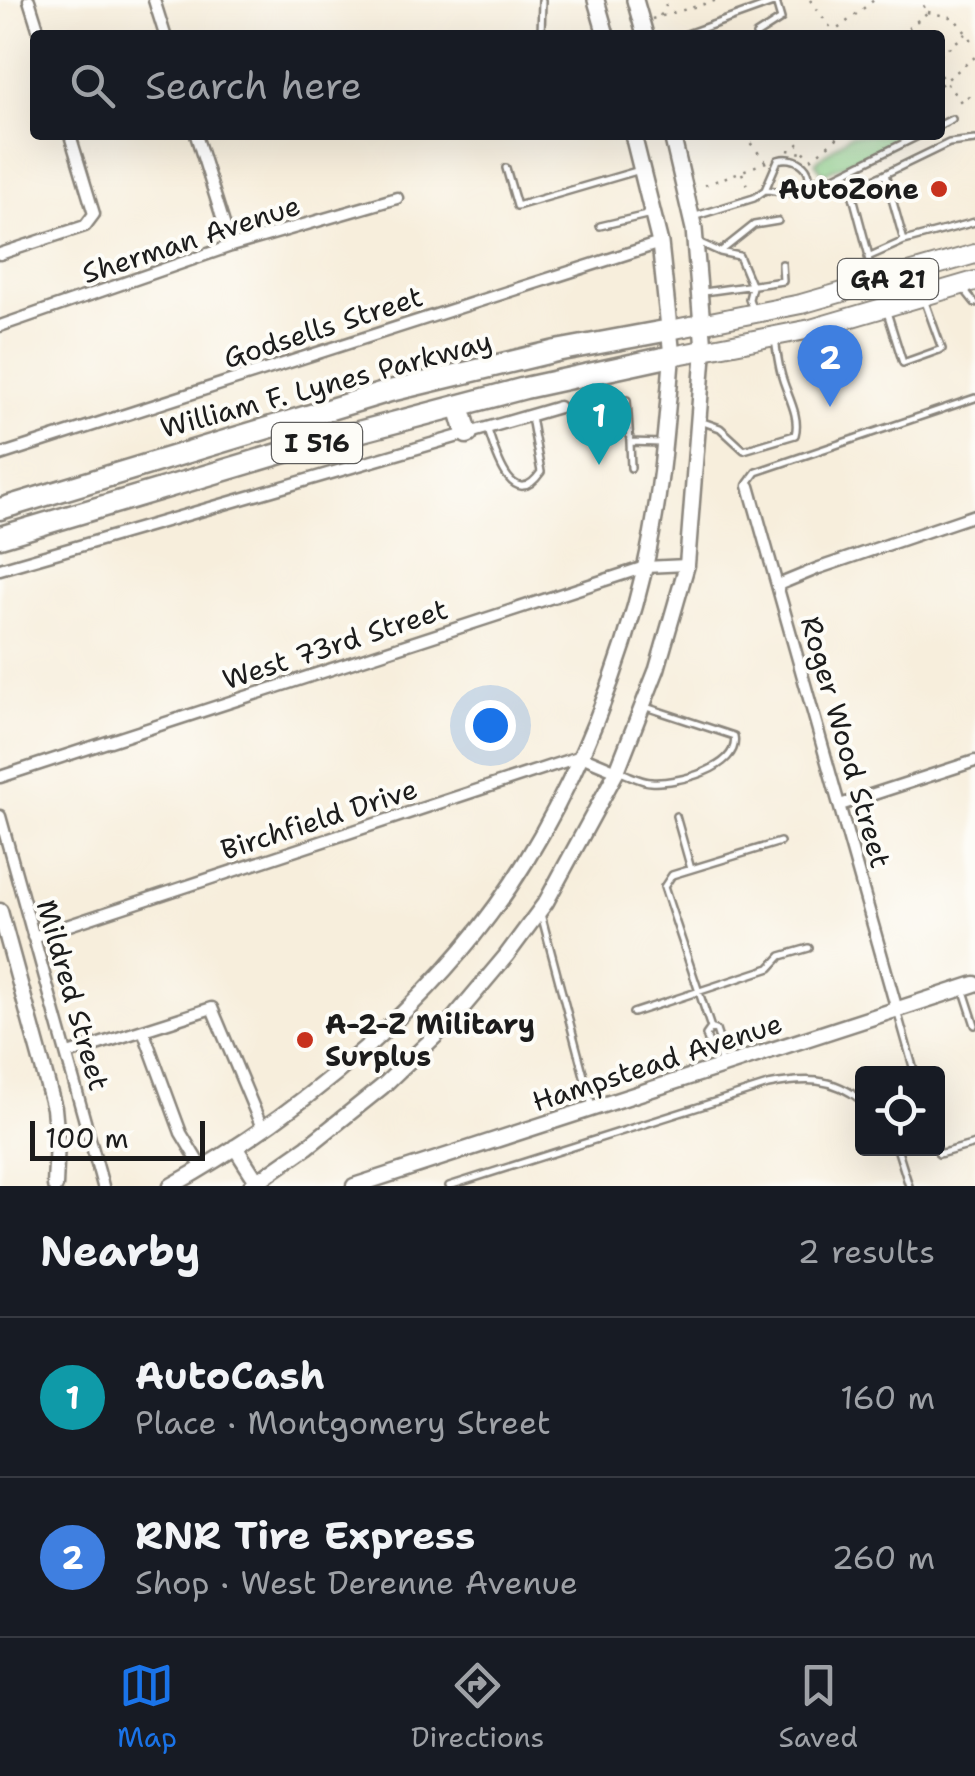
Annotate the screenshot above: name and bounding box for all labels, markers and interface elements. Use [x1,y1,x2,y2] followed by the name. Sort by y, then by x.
[30,30,945,140] search box
[65,58,120,113] icon: search
[145,60,362,111] text: Search here
[778,170,919,208] place label: AutoZone
[928,178,950,200] marker: AutoZone
[77,186,305,292] street label: Sherman Avenue
[838,259,938,299] road number: GA 21
[219,277,427,377] street label: Godsells Street
[156,321,496,447] street label: William F. Lynes Parkway
[798,324,862,407] pin: 2
[566,382,632,465] pin: 1
[272,423,362,463] road number: I 516
[218,590,452,698] street label: West 73rd Street
[792,612,900,872] street label: Roger Wood Street
[465,700,516,751] your location
[216,769,422,869] street label: Birchfield Drive
[28,895,118,1095] street label: Mildred Street
[527,1004,787,1120] street label: Hampstead Avenue
[325,1005,535,1075] place label: A-2-Z Military Surplus
[294,1029,316,1051] marker: A-2-Z Military Surplus
[855,1066,945,1156] map controls
[855,1066,945,1156] button: locate
[30,1116,205,1160] scale bar
[45,1119,129,1157] text: 100 m
[40,1223,200,1279] text: Nearby
[798,1230,935,1273] text: 2 results
[135,1350,325,1401] text: AutoCash
[65,1376,80,1419] text: 1
[840,1376,935,1419] text: 160 m
[135,1401,551,1444] text: Place · Montgomery Street
[135,1510,475,1561] text: RNR Tire Express
[61,1536,84,1579] text: 2
[832,1536,935,1579] text: 260 m
[135,1561,578,1604] text: Shop · West Derenne Avenue
[117,1658,177,1756] tab: Map
[411,1658,544,1756] tab: Directions
[778,1658,858,1756] tab: Saved

